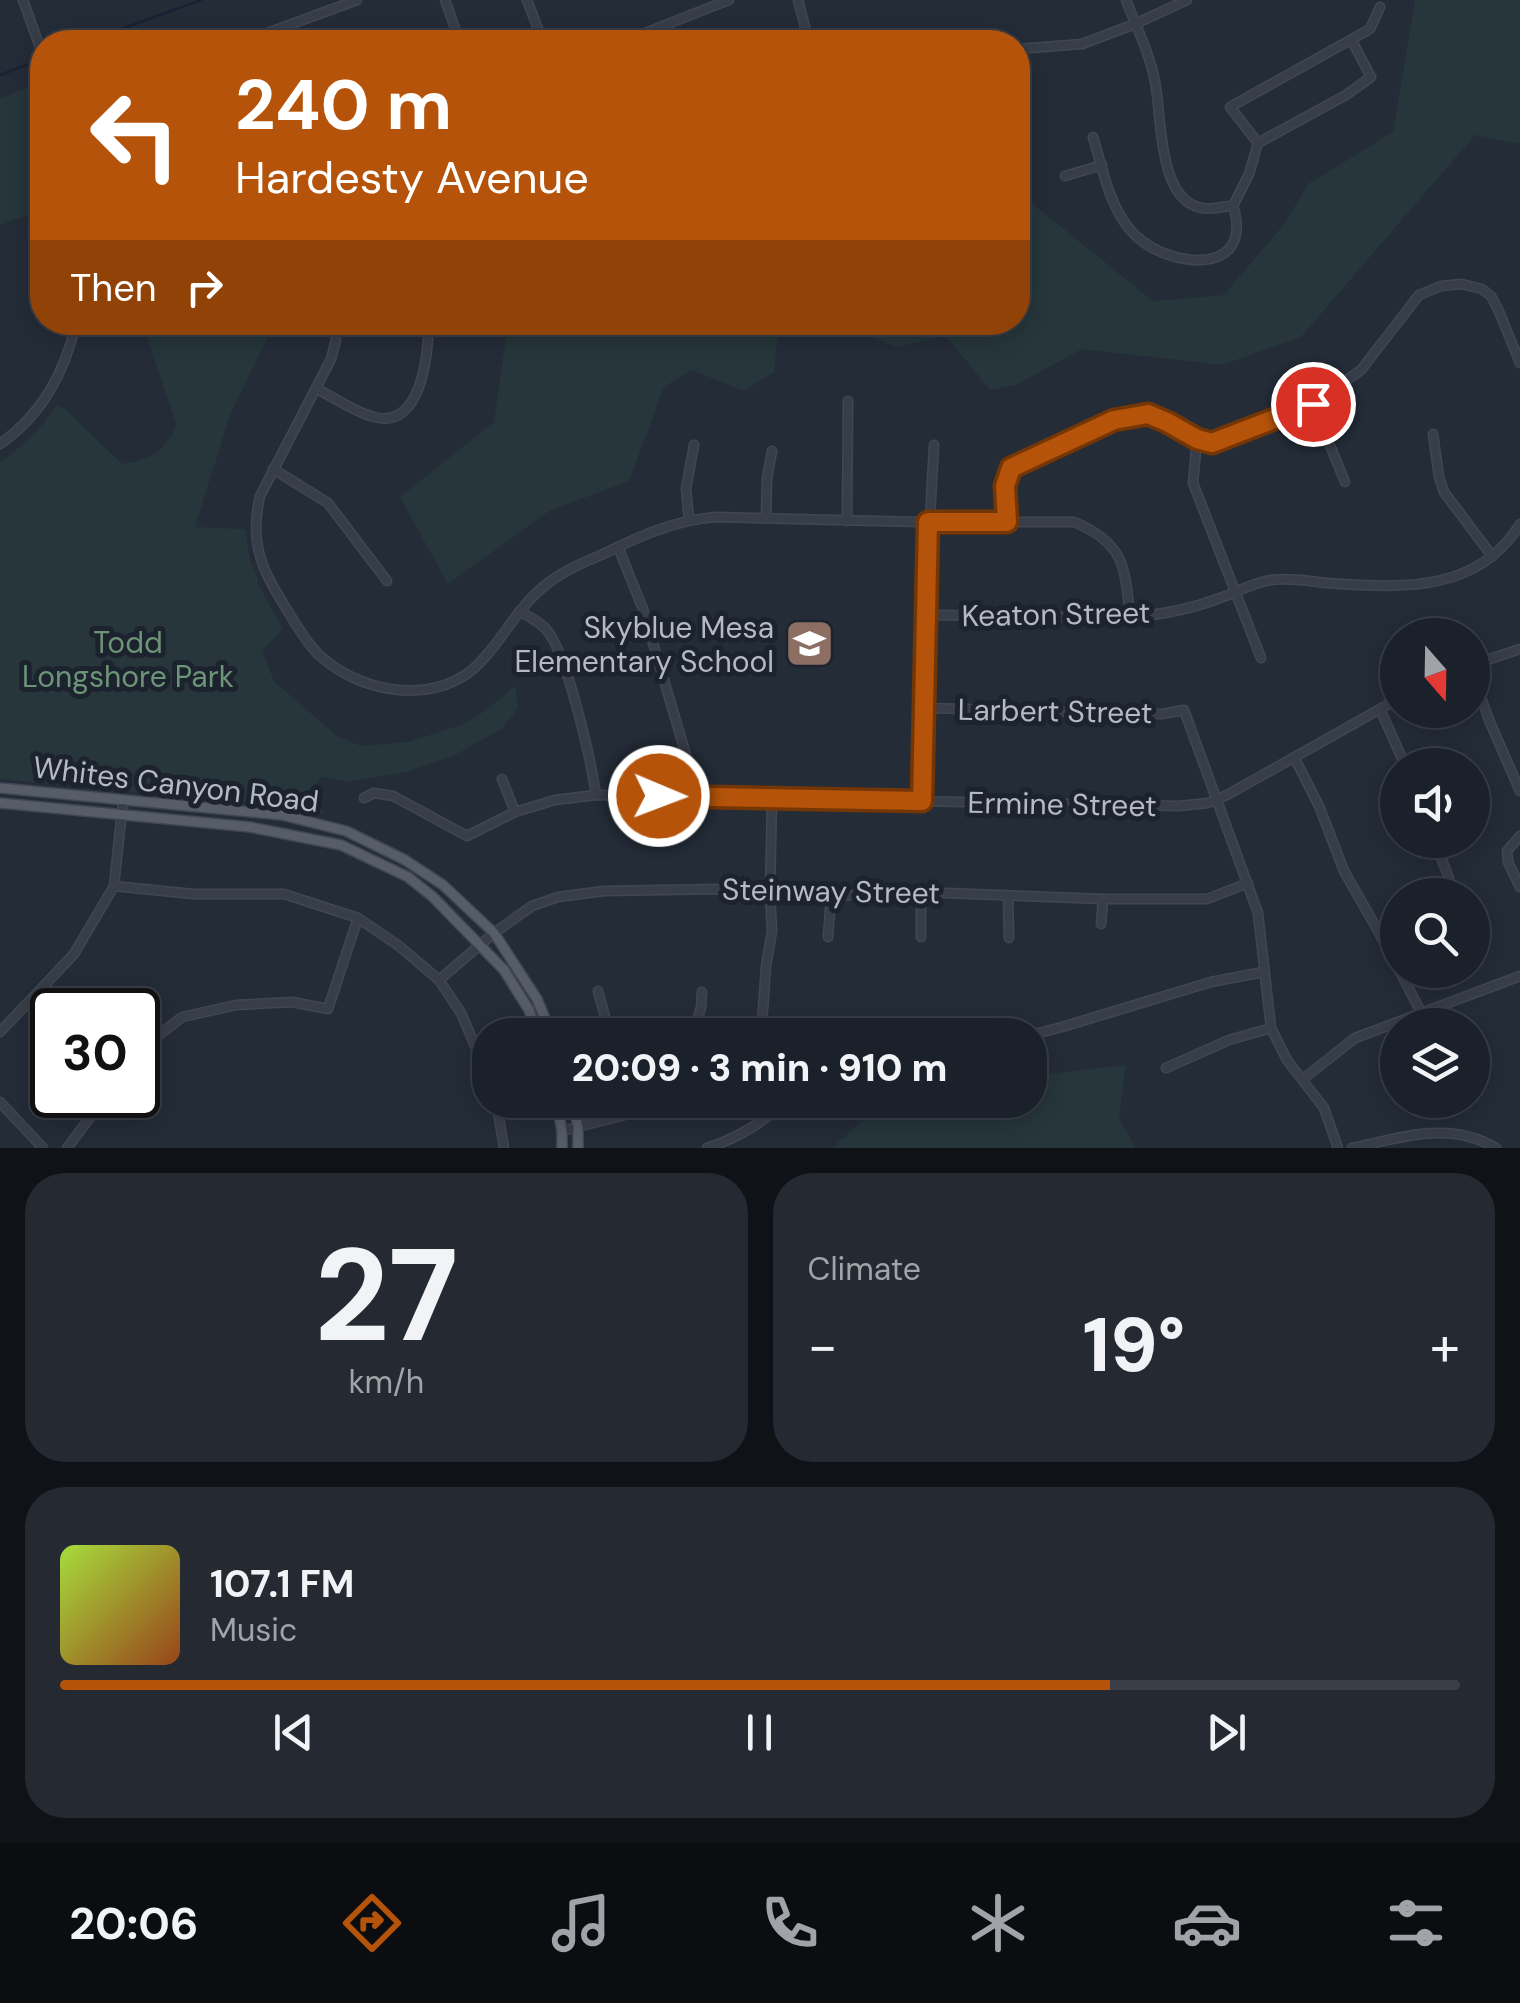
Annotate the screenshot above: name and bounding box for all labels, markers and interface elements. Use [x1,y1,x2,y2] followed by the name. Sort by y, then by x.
[235,60,452,151] text: 240 m
[70,70,200,200] icon: left
[235,148,589,207] text: Hardesty Avenue
[177,260,232,315] icon: right
[70,263,157,313] text: Then
[1271,362,1356,447] pin
[1286,377,1341,432] icon: arrive
[961,593,1151,635] street label: Keaton Street
[514,608,774,681] place label: Skyblue Mesa Elementary School
[783,618,835,670] school or university icon: Skyblue Mesa Elementary School
[1380,618,1490,728] north arrow
[1380,618,1490,1118] map controls
[22,623,234,696] park label: Todd Longshore Park
[957,690,1153,732] street label: Larbert Street
[607,744,711,848] position arrow
[31,747,321,821] street label: Whites Canyon Road
[1380,748,1490,858] button: sound
[967,783,1157,825] street label: Ermine Street
[722,870,940,912] street label: Steinway Street
[1380,878,1490,988] button: search
[30,988,160,1118] speed limit sign: 30
[1380,1008,1490,1118] button: layers
[572,1043,947,1093] text: 20:09 · 3 min · 910 m
[314,1211,458,1380] text: 27
[808,1248,921,1290] text: Climate
[1082,1297,1185,1394] text: 19°
[808,1310,838,1382] text: −
[1430,1310,1460,1382] text: +
[348,1361,424,1403] text: km/h
[210,1559,354,1609] text: 107.1 FM
[210,1609,297,1651] text: Music
[266,1705,321,1760] icon: previous
[732,1705,787,1760] icon: pause
[1199,1705,1254,1760] icon: next
[337,1888,407,1958] icon: directions
[546,1888,616,1958] icon: music
[755,1888,825,1958] icon: phone
[963,1888,1033,1958] icon: climate
[1172,1888,1242,1958] icon: car
[1381,1888,1451,1958] icon: filters
[69,1894,198,1953] text: 20:06

